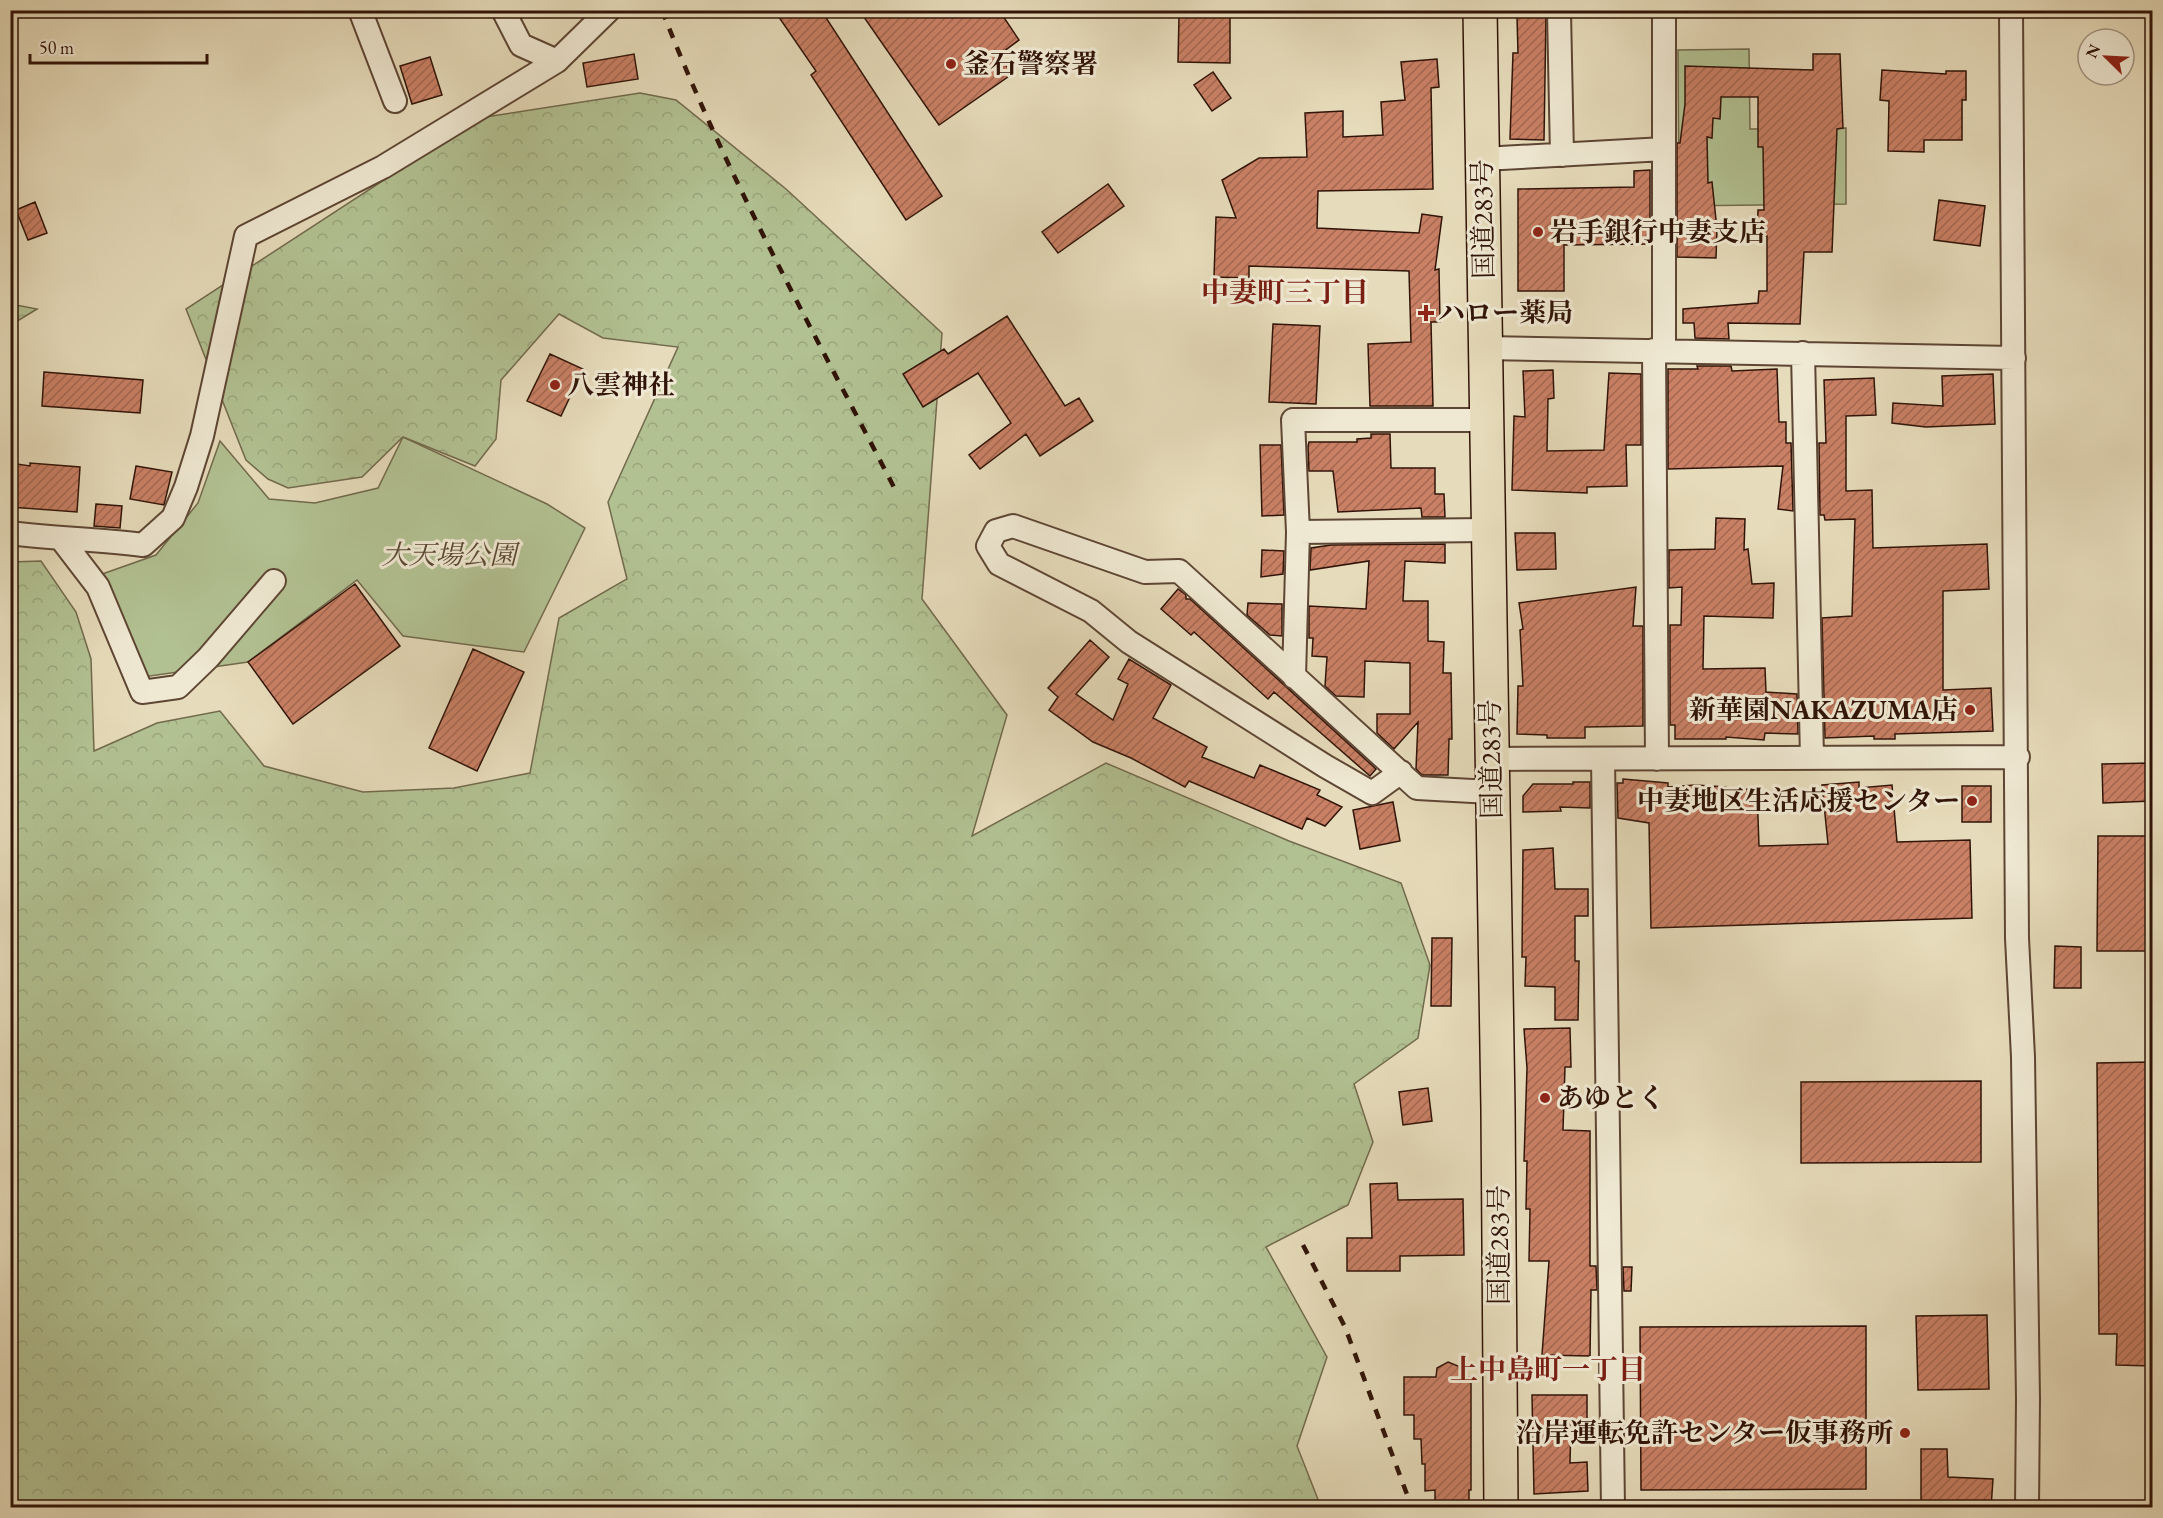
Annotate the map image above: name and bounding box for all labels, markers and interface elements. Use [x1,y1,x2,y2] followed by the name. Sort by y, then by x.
[30,27,207,65] scale bar
[2076,27,2136,87] north arrow
[39,36,74,59] text: 50 m
[2081,41,2105,61] text: N
[963,46,1098,81] place label: 釜石警察署
[944,57,958,71] marker: 釜石警察署
[1464,159,1501,279] street label: 国道283号
[1550,214,1766,249] place label: 岩手銀行中妻支店
[1531,225,1545,239] marker: 岩手銀行中妻支店
[1201,274,1369,310] district label: 中妻町三丁目
[1438,295,1573,330] place label: ハロー薬局
[1419,306,1433,320] marker: ハロー薬局
[567,367,675,402] place label: 八雲神社
[548,378,562,392] marker: 八雲神社
[382,537,520,572] park label: 大天場公園
[1689,692,1958,727] place label: 新華園NAKAZUMA店
[1472,699,1509,819] street label: 国道283号
[1963,703,1977,717] marker: 新華園NAKAZUMA店
[1637,783,1960,818] place label: 中妻地区生活応援センター
[1965,794,1979,808] marker: 中妻地区生活応援センター
[1557,1080,1665,1115] place label: あゆとく
[1538,1091,1552,1105] marker: あゆとく
[1481,1185,1516,1305] street label: 国道283号
[1450,1351,1646,1387] district label: 上中島町一丁目
[1516,1415,1893,1450] place label: 沿岸運転免許センター仮事務所
[1898,1426,1912,1440] marker: 沿岸運転免許センター仮事務所

